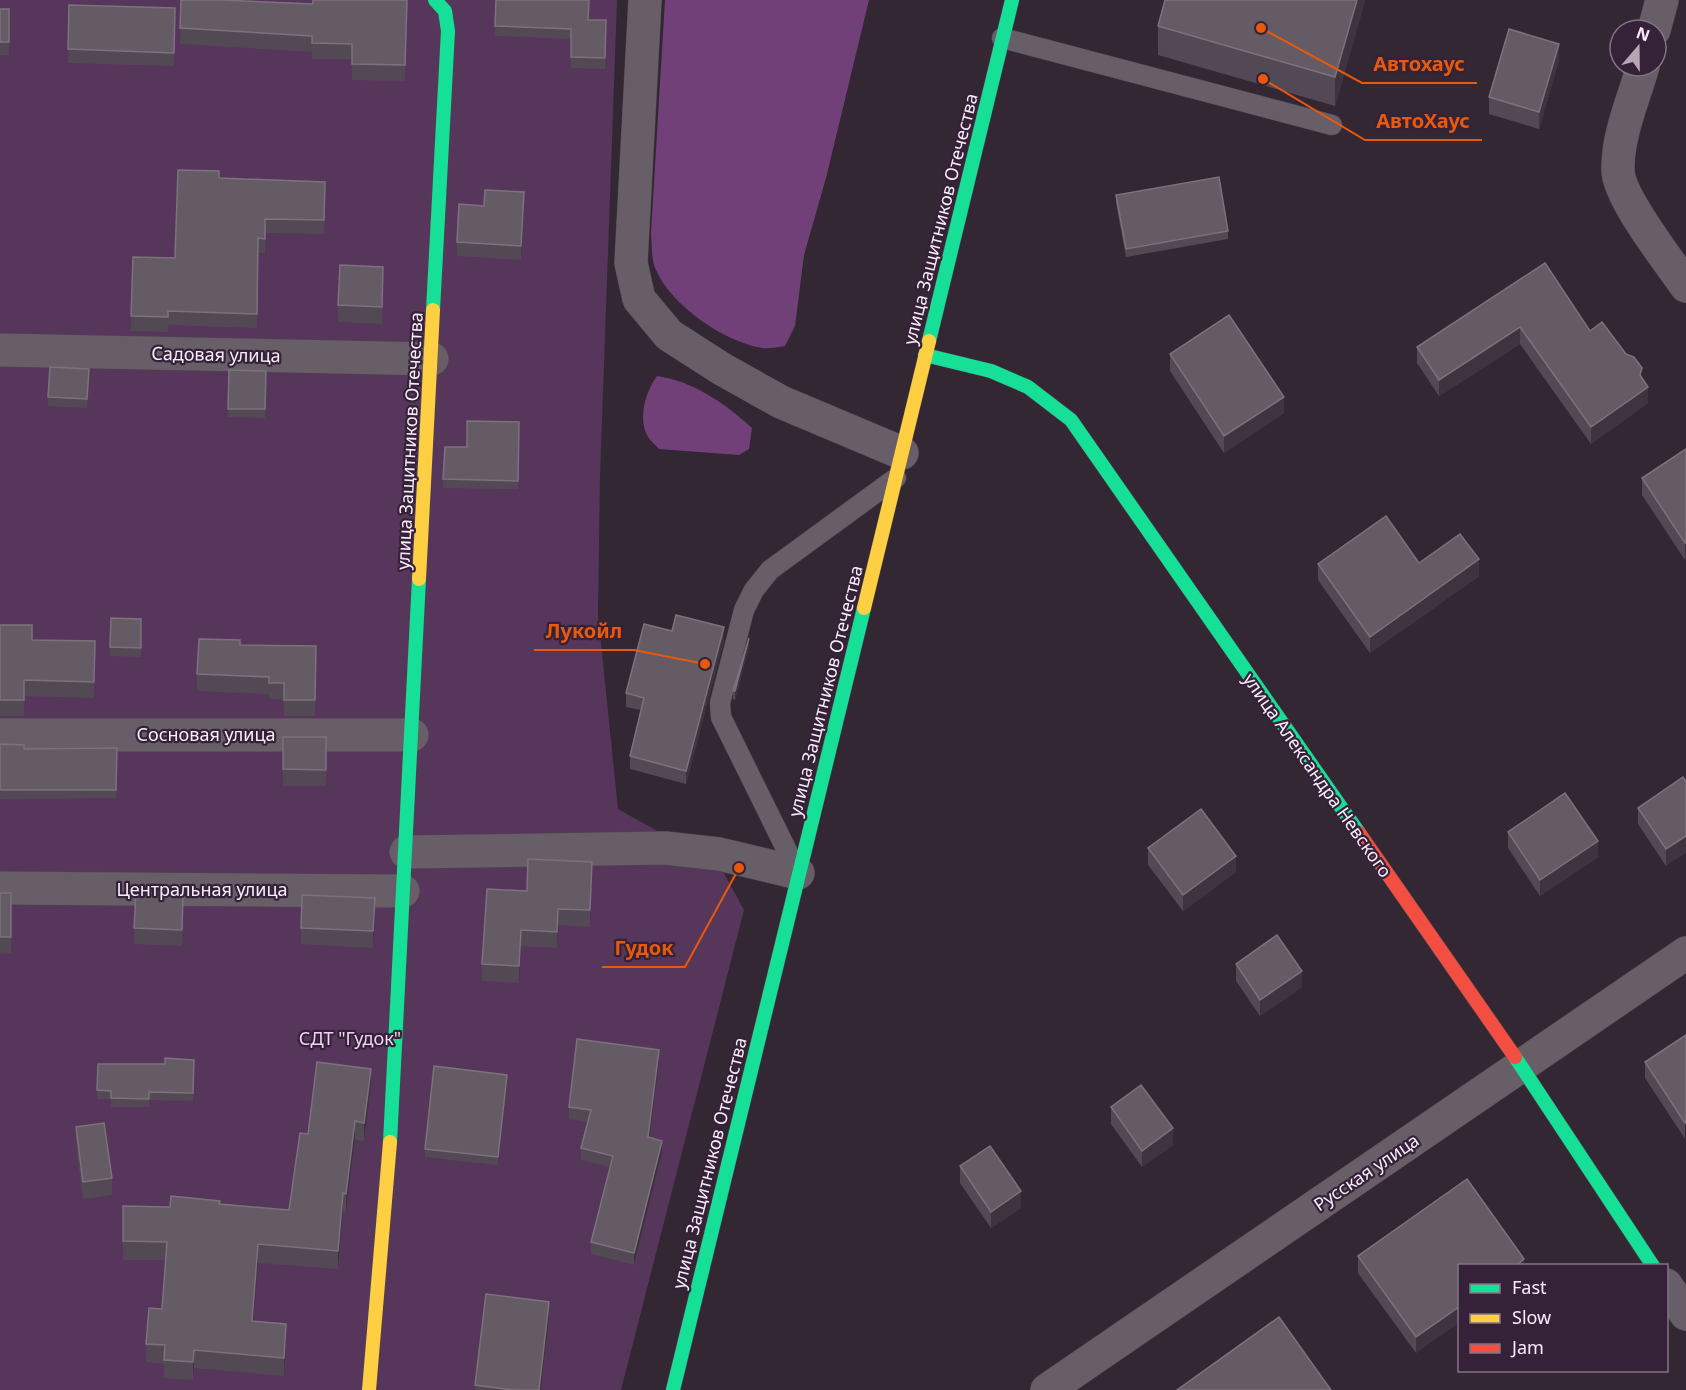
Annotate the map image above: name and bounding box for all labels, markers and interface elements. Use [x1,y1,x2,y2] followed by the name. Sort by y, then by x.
[1608,18,1668,78] north arrow
[1633,21,1653,46] text: N
[1362,45,1477,83] callout: Автохаус
[1373,50,1465,77] text: Автохаус
[897,91,983,347] street label: улица Защитников Отечества
[1365,102,1482,140] callout: АвтоХаус
[1376,107,1470,134] text: АвтоХаус
[390,311,428,571] street label: улица Защитников Отечества
[151,341,281,367] street label: Садовая улица
[782,563,868,819] street label: улица Защитников Отечества
[534,612,634,650] callout: Лукойл
[546,617,622,644] text: Лукойл
[1238,668,1398,882] street label: улица Александра Невского
[136,722,276,746] street label: Сосновая улица
[116,877,288,901] street label: Центральная улица
[602,929,685,967] callout: Гудок
[614,934,674,961] text: Гудок
[299,1026,401,1050] park label: СДТ "Гудок"
[666,1035,752,1291] street label: улица Защитников Отечества
[1309,1128,1423,1216] street label: Русская улица
[1458,1264,1668,1372] legend
[1512,1275,1547,1299] text: Fast
[1512,1305,1551,1329] text: Slow
[1510,1335,1544,1359] text: Jam

